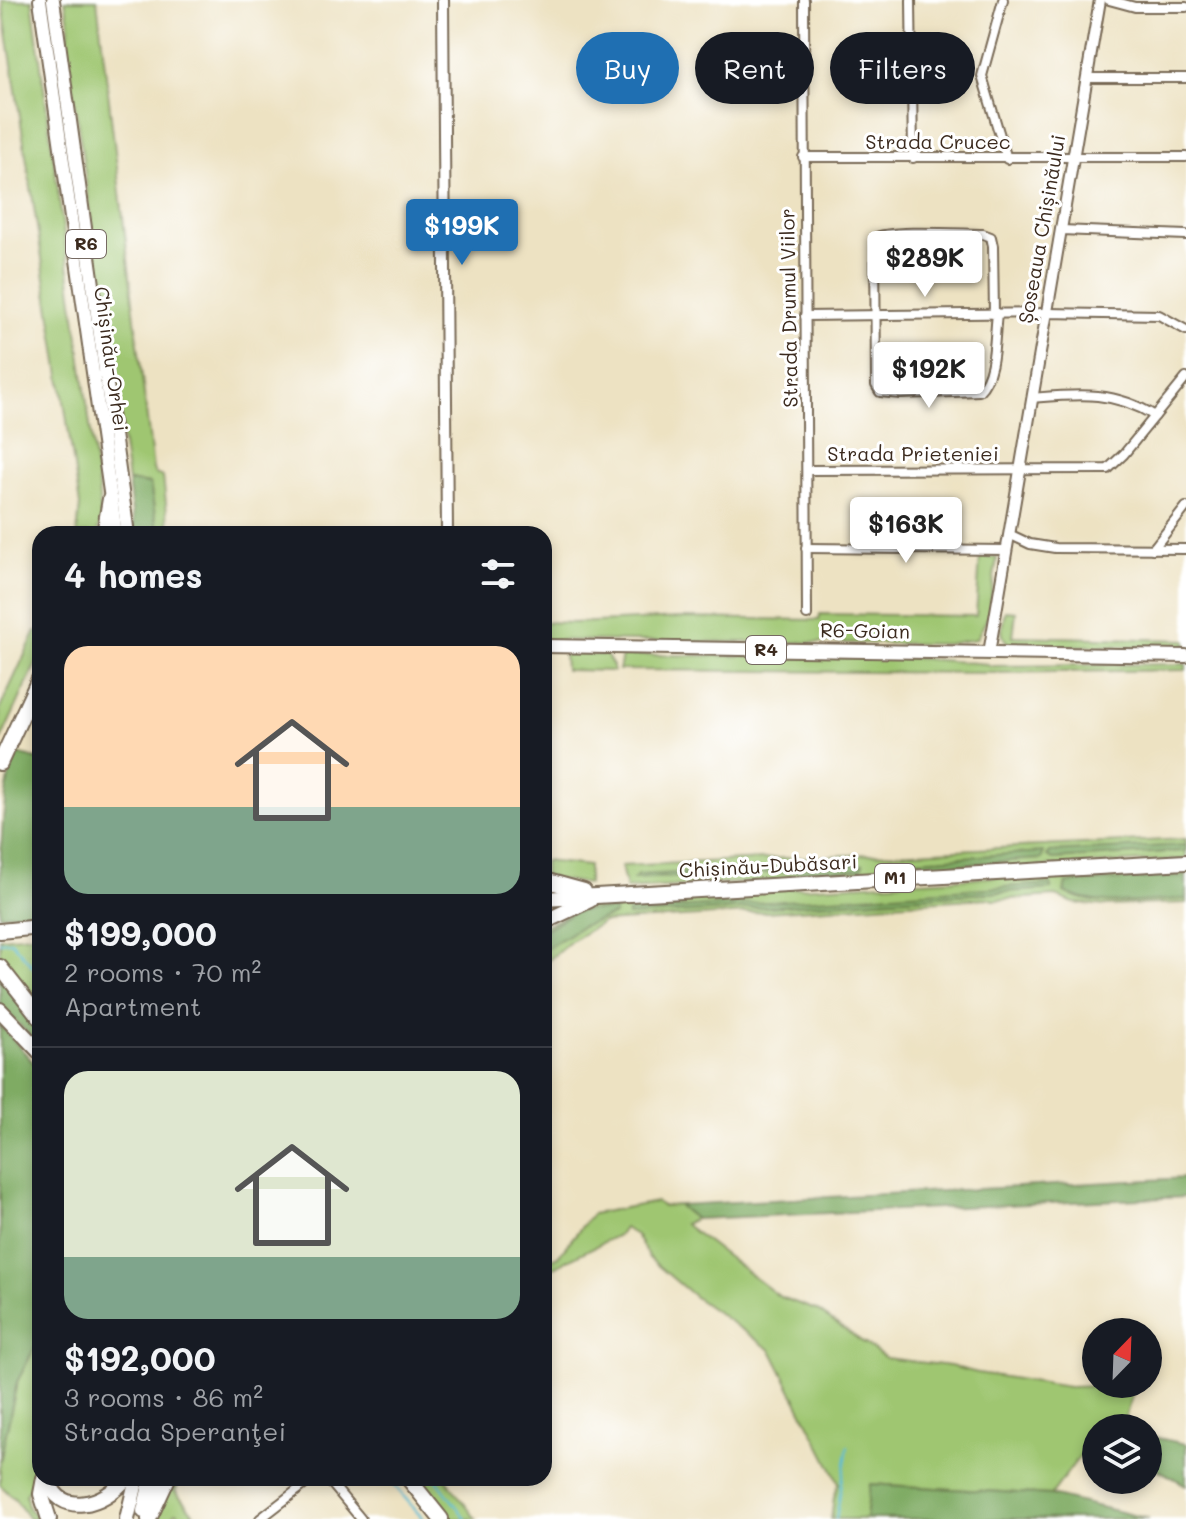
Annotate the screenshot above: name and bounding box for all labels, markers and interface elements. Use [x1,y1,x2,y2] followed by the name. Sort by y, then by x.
[576,32,679,104] chip: Buy
[695,32,814,104] chip: Rent
[830,32,975,104] chip: Filters
[865,128,1011,154] street label: Strada Crucec
[1012,132,1071,326] street label: Șoseaua Chișinăului
[406,199,518,267] pin: $199K
[424,208,500,242] text: $199K
[773,208,803,408] street label: Strada Drumul Viilor
[66,230,106,258] road number: R6
[869,231,981,299] pin: $289K
[885,240,965,274] text: $289K
[88,285,135,433] street label: Chișinău-Orhei
[873,342,985,410] pin: $192K
[892,351,966,385] text: $192K
[827,440,999,466] street label: Strada Prieteniei
[850,497,962,565] pin: $163K
[868,506,944,540] text: $163K
[64,552,203,597] text: 4 homes
[476,552,520,596] icon: filters
[820,616,910,644] street label: R6-Goian
[746,636,786,664] road number: R4
[220,698,364,842] icon: home
[678,847,858,884] street label: Chișinău-Dubăsari
[875,864,915,892] road number: M1
[64,910,217,955] text: $199,000
[64,955,261,989] text: 2 rooms · 70 m²
[64,989,201,1023] text: Apartment
[220,1123,364,1267] icon: home
[1082,1318,1162,1398] north arrow
[1082,1318,1162,1494] map controls
[64,1335,216,1380] text: $192,000
[64,1380,263,1414] text: 3 rooms · 86 m²
[64,1414,286,1448] text: Strada Speranţei
[1082,1414,1162,1494] button: layers

